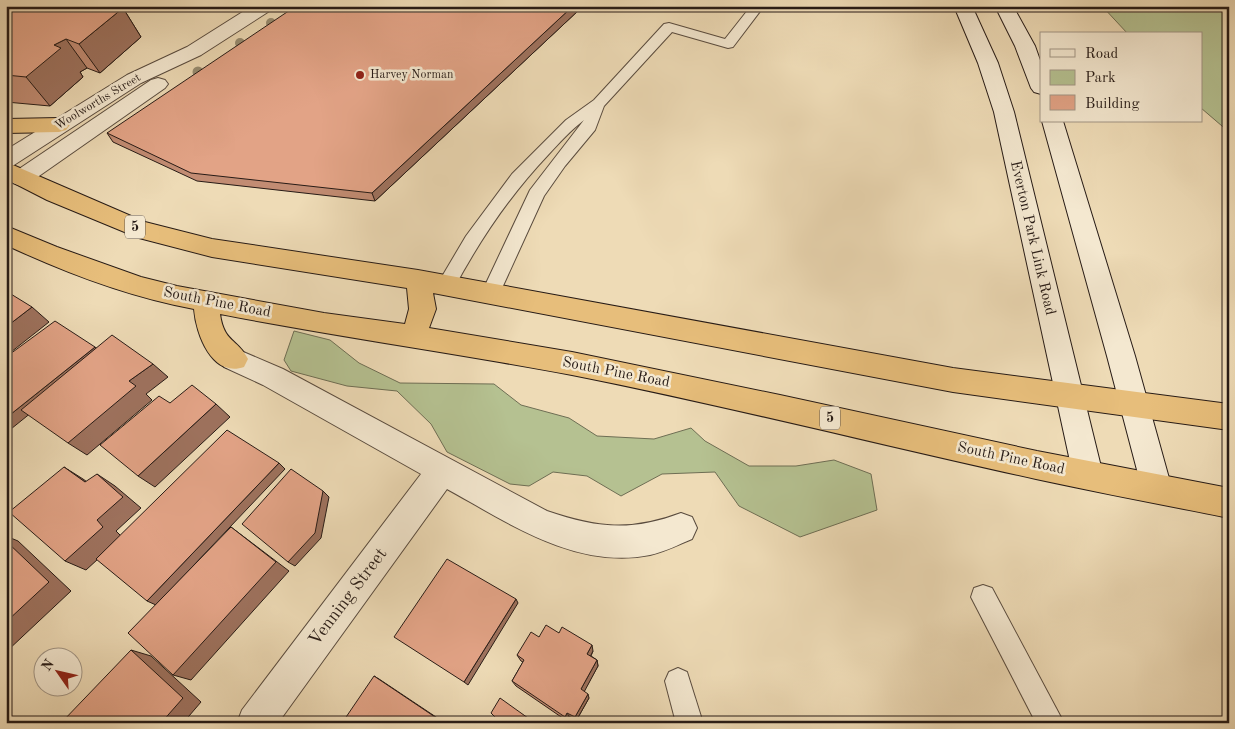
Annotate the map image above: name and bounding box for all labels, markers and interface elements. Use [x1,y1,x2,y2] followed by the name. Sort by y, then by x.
[1040,32,1202,122] legend
[1085,47,1119,62] text: Road
[354,69,366,81] marker: Harvey Norman
[370,69,454,81] place label: Harvey Norman
[1085,71,1116,86] text: Park
[53,72,143,132] street label: Woolworths Street
[1085,97,1140,112] text: Building
[1007,159,1057,317] street label: Everton Park Link Road
[125,216,145,238] road number: 5
[162,285,272,321] street label: South Pine Road
[561,355,671,391] street label: South Pine Road
[820,406,840,429] road number: 5
[956,440,1066,478] street label: South Pine Road
[306,545,390,649] street label: Venning Street
[32,646,82,696] north arrow
[39,657,57,674] text: N

